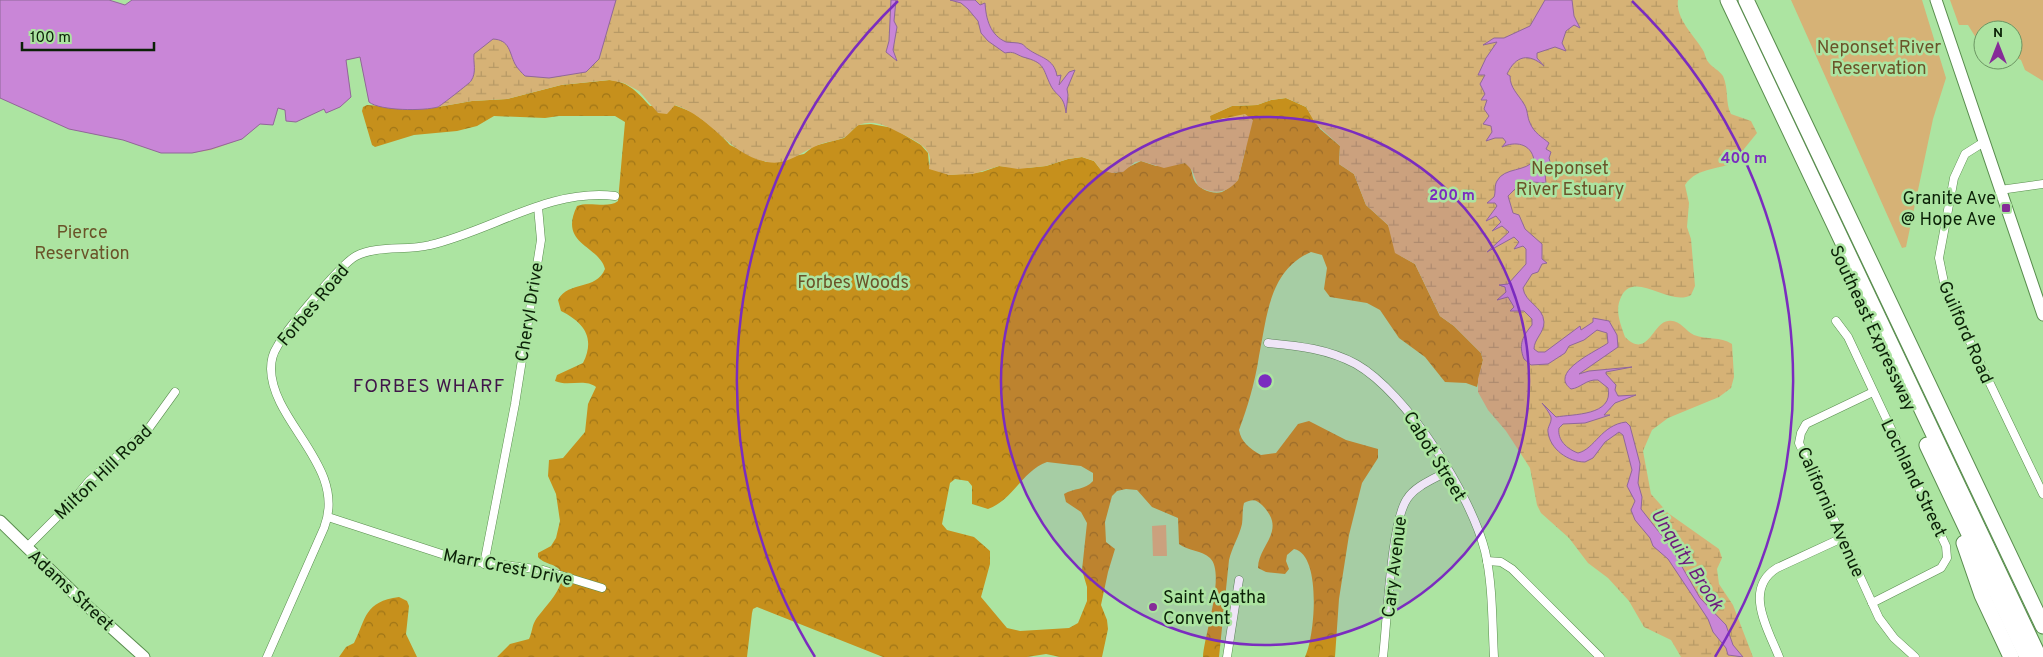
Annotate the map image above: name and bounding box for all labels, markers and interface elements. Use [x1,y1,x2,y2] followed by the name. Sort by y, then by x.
[22,20,155,52] scale bar
[1973,20,2023,70] north arrow
[1993,25,2003,42] text: N
[30,29,71,48] text: 100 m
[1817,37,1941,81] park label: Neponset River Reservation
[1721,150,1767,169] text: 400 m
[1516,158,1624,202] park label: Neponset River Estuary
[1429,187,1475,206] text: 200 m
[1901,188,1996,232] place label: Granite Ave @ Hope Ave
[2000,202,2012,214] marker: Granite Ave @ Hope Ave
[34,222,130,266] park label: Pierce Reservation
[1823,242,1920,415] street label: Southeast Expressway
[273,260,355,352] street label: Forbes Road
[511,261,550,364] street label: Cheryl Drive
[797,272,909,295] park label: Forbes Woods
[1932,278,1997,387] street label: Guilford Road
[1256,372,1274,390] centre of rings
[353,375,505,399] district label: FORBES WHARF
[1397,407,1471,506] street label: Cabot Street
[1874,416,1951,541] street label: Lochland Street
[50,421,158,526] street label: Milton Hill Road
[1791,444,1869,582] street label: California Avenue
[1644,504,1729,616] water label: Unquity Brook
[1378,515,1413,619] street label: Cary Avenue
[22,545,118,637] street label: Adams Street
[441,545,574,592] street label: Marr Crest Drive
[1163,587,1266,631] place label: Saint Agatha Convent
[1147,601,1159,613] marker: Saint Agatha Convent

